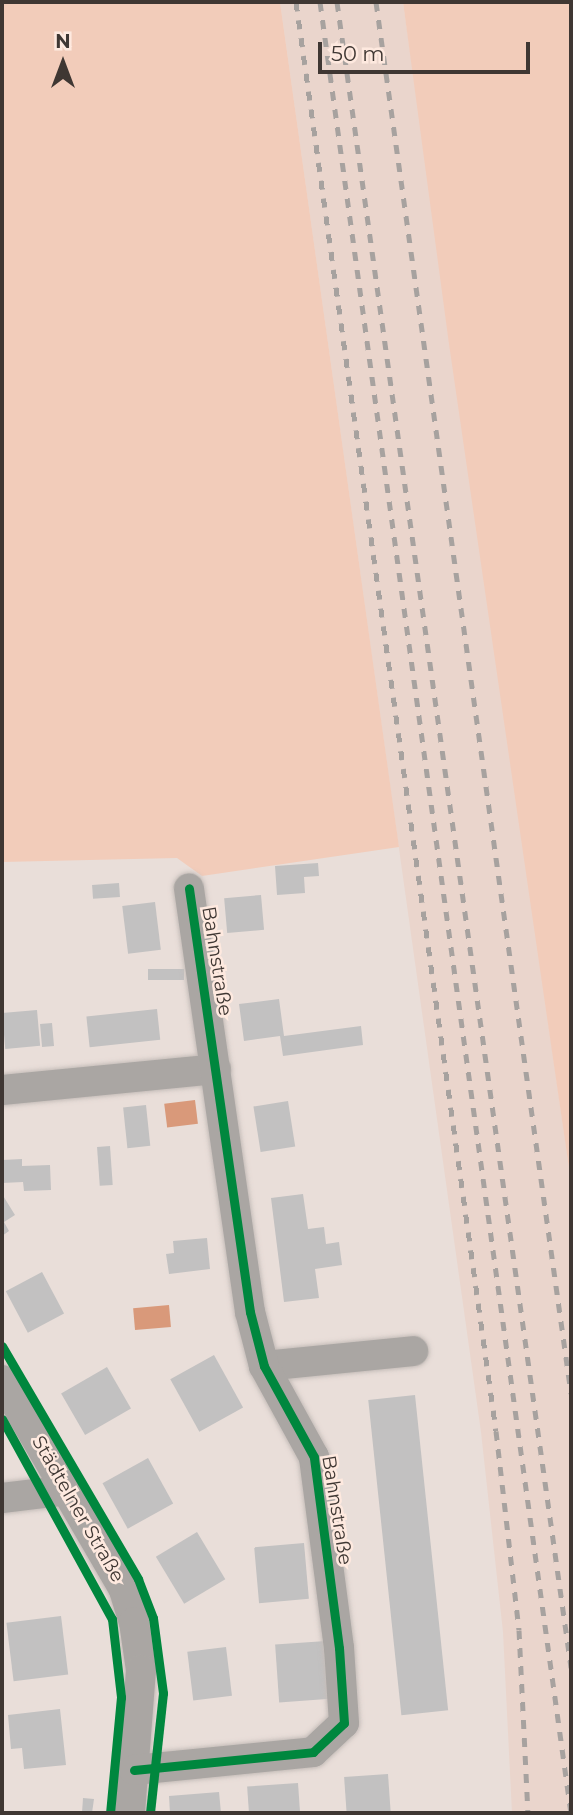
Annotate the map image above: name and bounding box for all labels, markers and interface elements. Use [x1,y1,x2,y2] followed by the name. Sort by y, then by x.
[28,28,98,98] north arrow
[321,28,533,72] scale bar
[55,30,71,53] text: N
[331,41,385,66] text: 50 m
[197,905,237,1017] street label: Bahnstraße
[27,1432,129,1586] street label: Städtelner Straße
[317,1454,357,1566] street label: Bahnstraße

